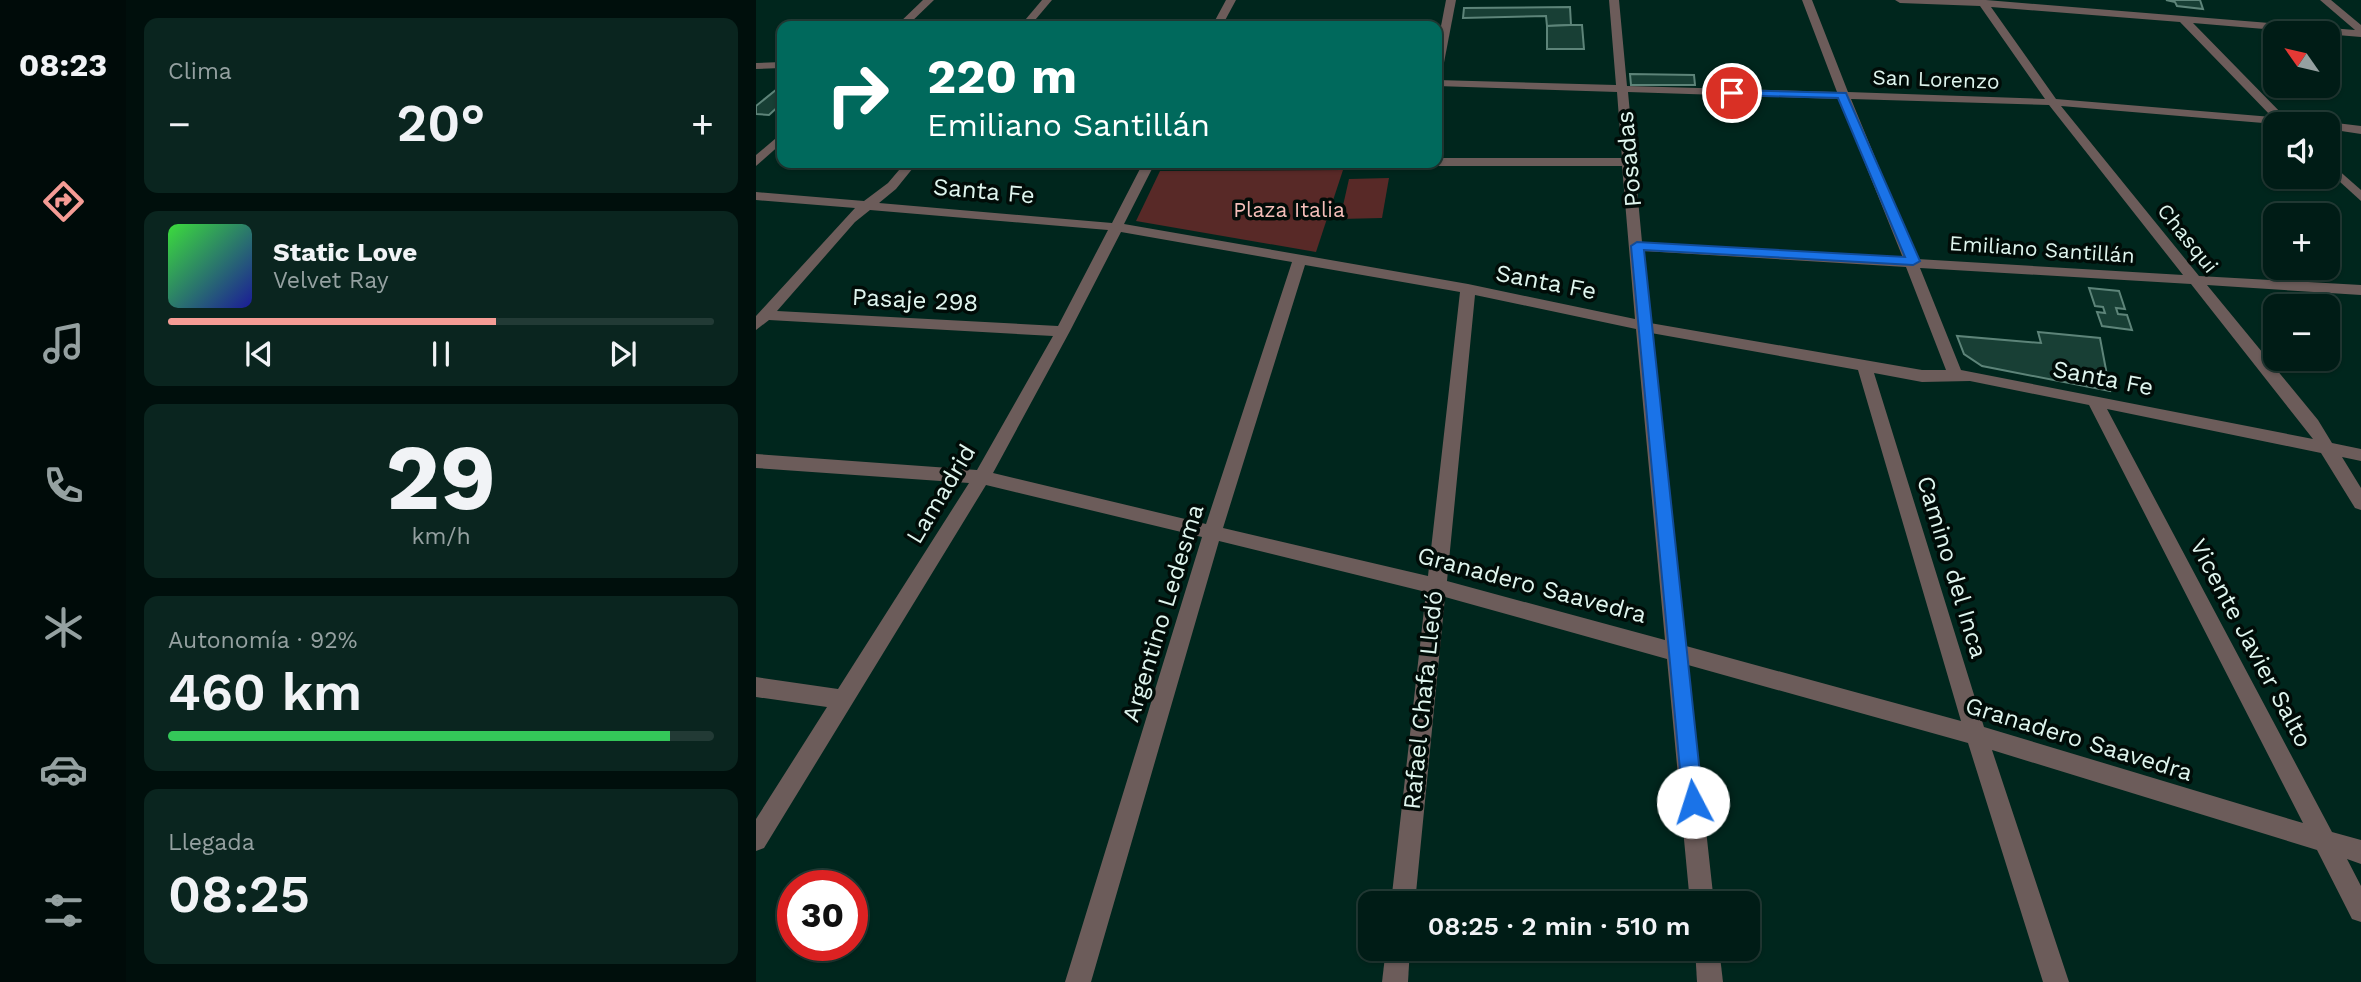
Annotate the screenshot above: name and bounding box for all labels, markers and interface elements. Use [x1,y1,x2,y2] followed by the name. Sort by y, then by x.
[2263,21,2340,98] north arrow
[2263,21,2340,371] map controls
[19,46,107,84] text: 08:23
[927,47,1077,105] text: 220 m
[812,49,903,140] icon: right
[168,58,232,85] text: Clima
[1702,63,1762,123] pin
[1872,64,2000,94] street label: San Lorenzo
[1713,74,1751,112] icon: arrive
[397,93,485,154] text: 20°
[168,102,191,146] text: −
[691,102,714,146] text: +
[927,106,1210,144] text: Emiliano Santillán
[1611,110,1647,208] street label: Posadas
[2263,112,2340,189] button: sound
[932,173,1036,209] street label: Santa Fe
[39,177,88,226] icon: directions
[1233,197,1345,222] park label: Plaza Italia
[2152,198,2224,278] street label: Chasqui
[2263,203,2340,280] button: +
[1948,230,2136,268] street label: Emiliano Santillán
[273,237,417,267] text: Static Love
[1493,259,1599,305] street label: Santa Fe
[273,267,389,294] text: Velvet Ray
[851,283,979,317] street label: Pasaje 298
[2263,294,2340,371] button: −
[39,319,88,368] icon: music
[240,335,278,373] icon: previous
[422,335,460,373] icon: pause
[604,335,642,373] icon: next
[2050,355,2156,401] street label: Santa Fe
[386,424,496,531] text: 29
[900,439,982,549] street label: Lamadrid
[39,461,88,510] icon: phone
[1911,472,1993,662] street label: Camino del Inca
[1117,501,1209,725] street label: Argentino Ledesma
[411,523,471,550] text: km/h
[2184,534,2318,752] street label: Vicente Javier Salto
[1414,541,1650,629] street label: Granadero Saavedra
[1398,589,1448,811] street label: Rafael Chafa Lledó
[39,603,88,652] icon: climate
[168,627,357,654] text: Autonomía · 92%
[168,662,362,723] text: 460 km
[1962,691,2196,787] street label: Granadero Saavedra
[39,745,88,794] icon: car
[1656,765,1730,839] position arrow
[168,829,255,856] text: Llegada
[168,864,310,925] text: 08:25
[777,870,868,961] speed limit sign: 30
[39,886,88,935] icon: filters
[1428,911,1690,941] text: 08:25 · 2 min · 510 m

